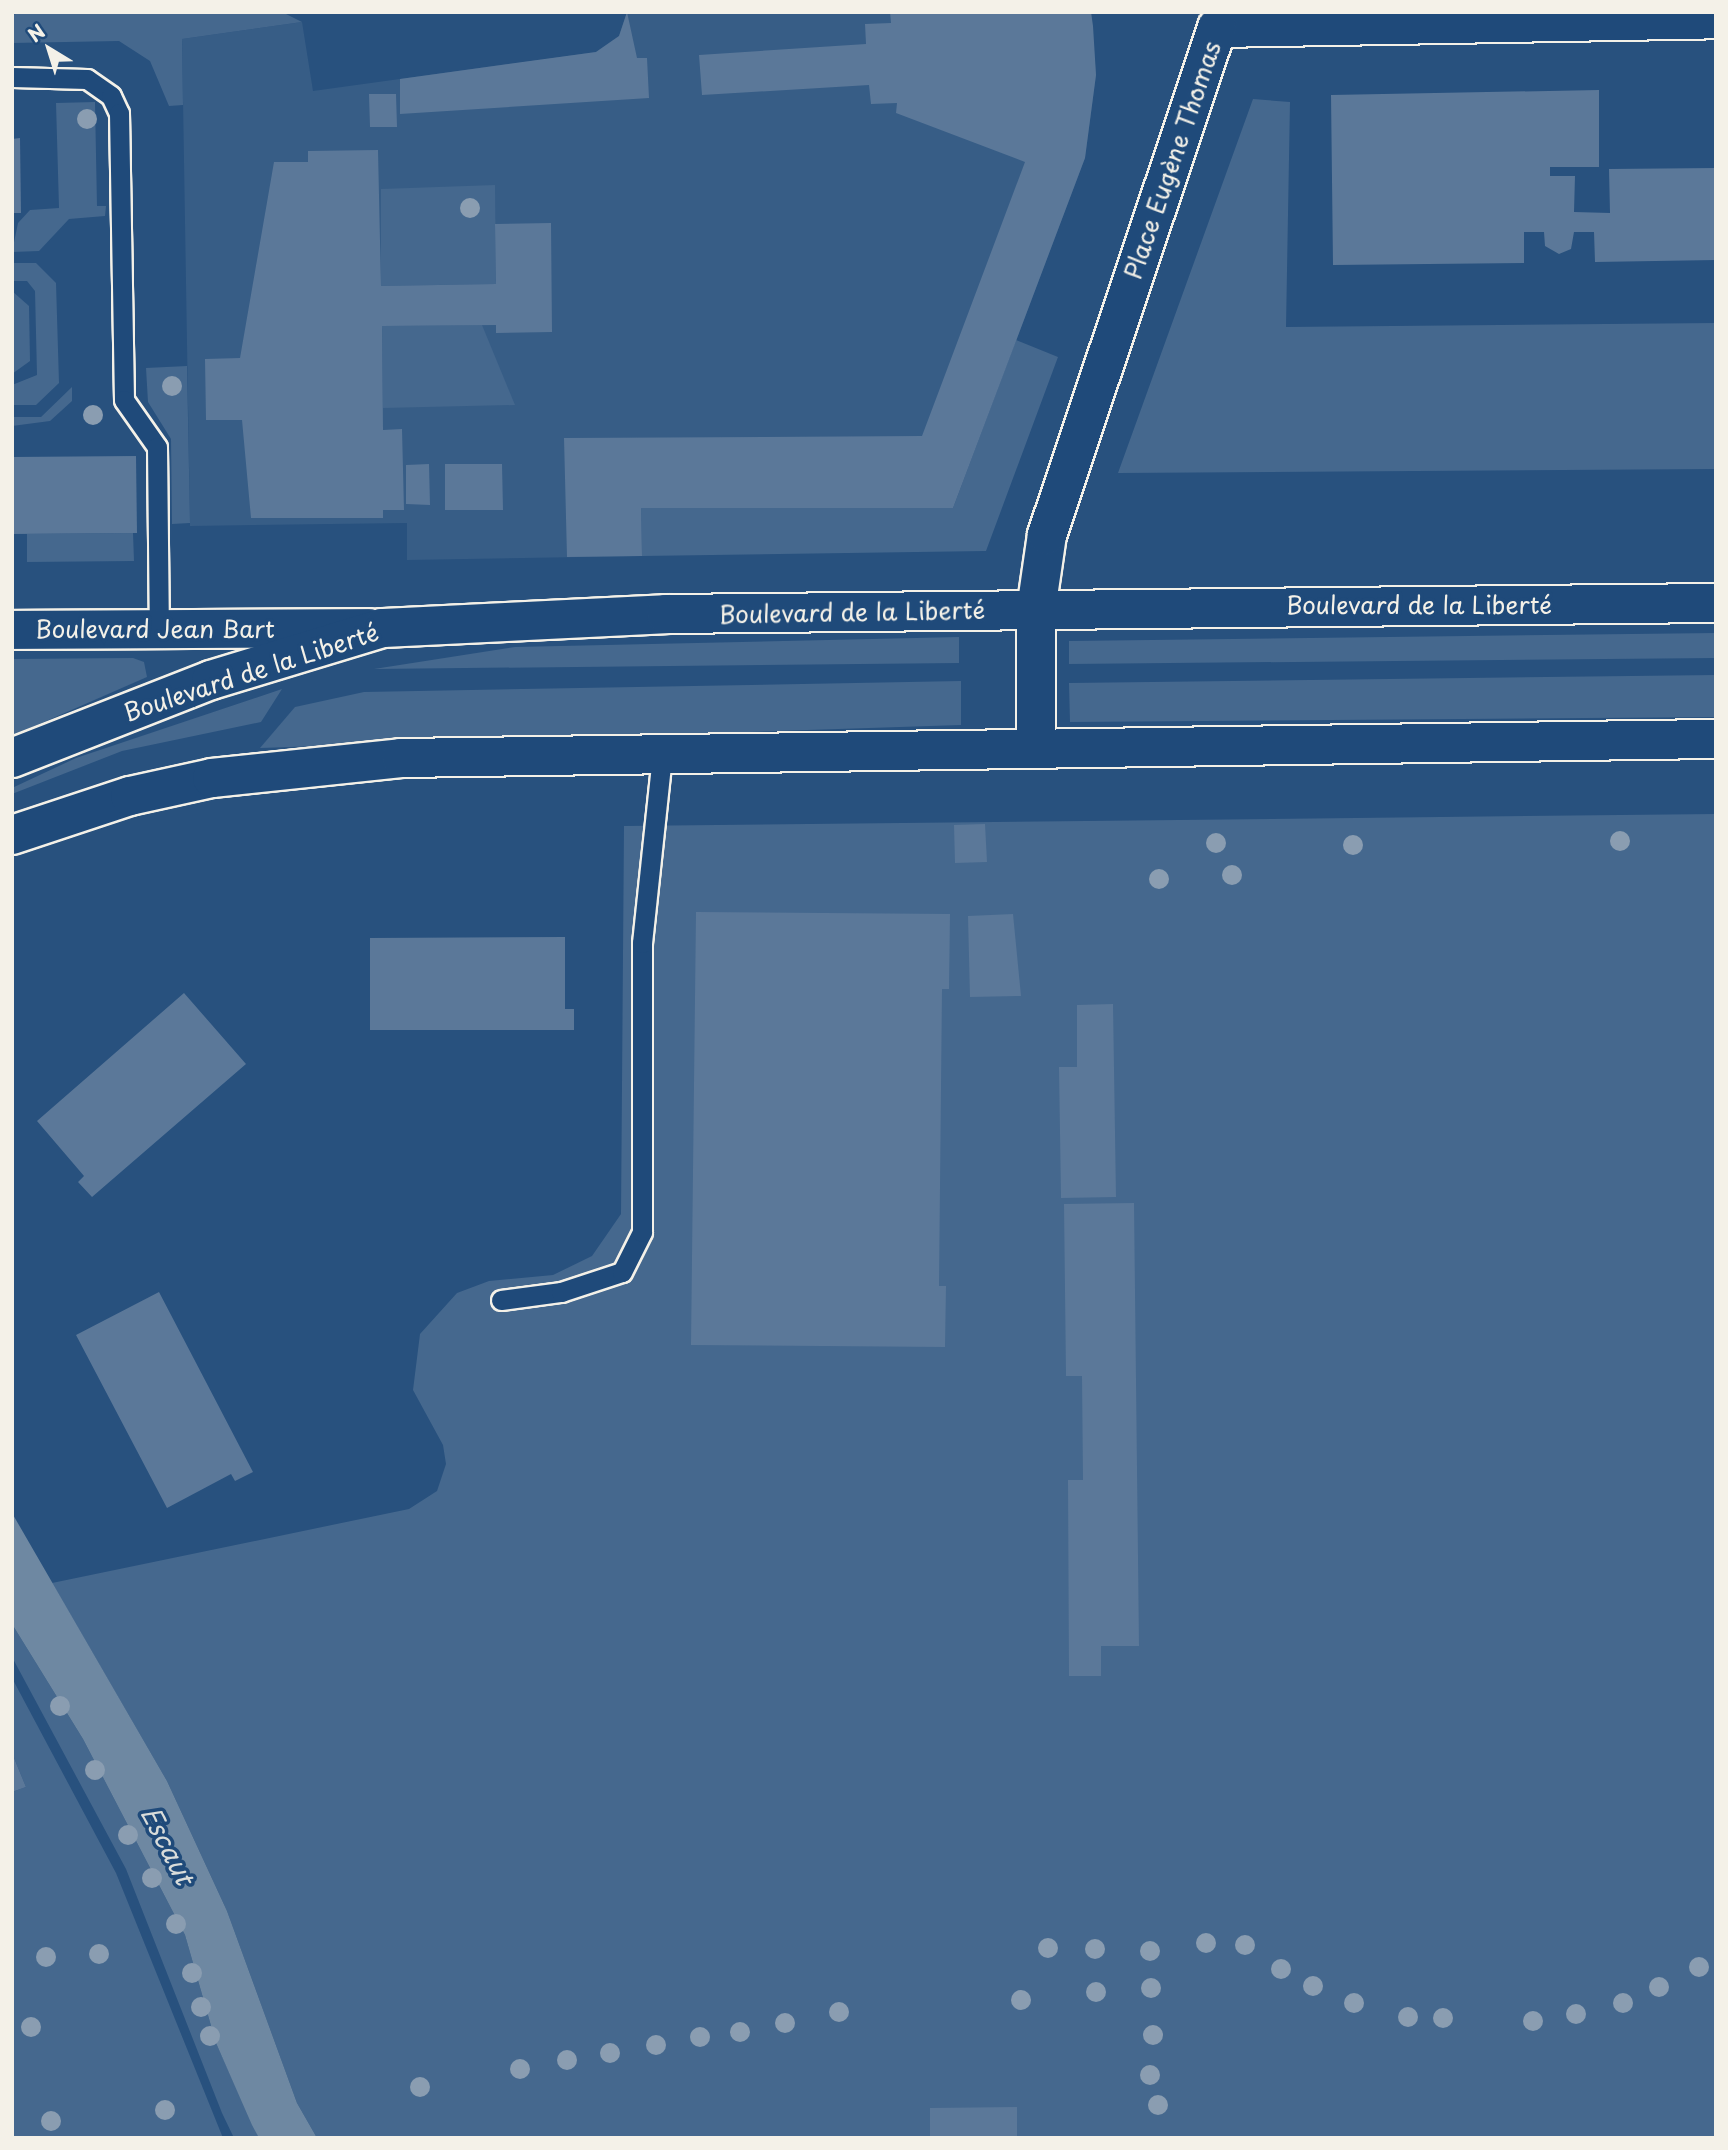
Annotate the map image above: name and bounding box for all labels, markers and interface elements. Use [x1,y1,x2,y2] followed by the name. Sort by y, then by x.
[14,14,84,84] north arrow
[22,17,51,48] text: N
[1118,37,1226,283] street label: Place Eugène Thomas
[1286,591,1552,619] street label: Boulevard de la Liberté
[719,595,985,629] street label: Boulevard de la Liberté
[36,615,274,643] street label: Boulevard Jean Bart
[120,617,382,727] street label: Boulevard de la Liberté
[135,1801,201,1889] water label: Escaut

